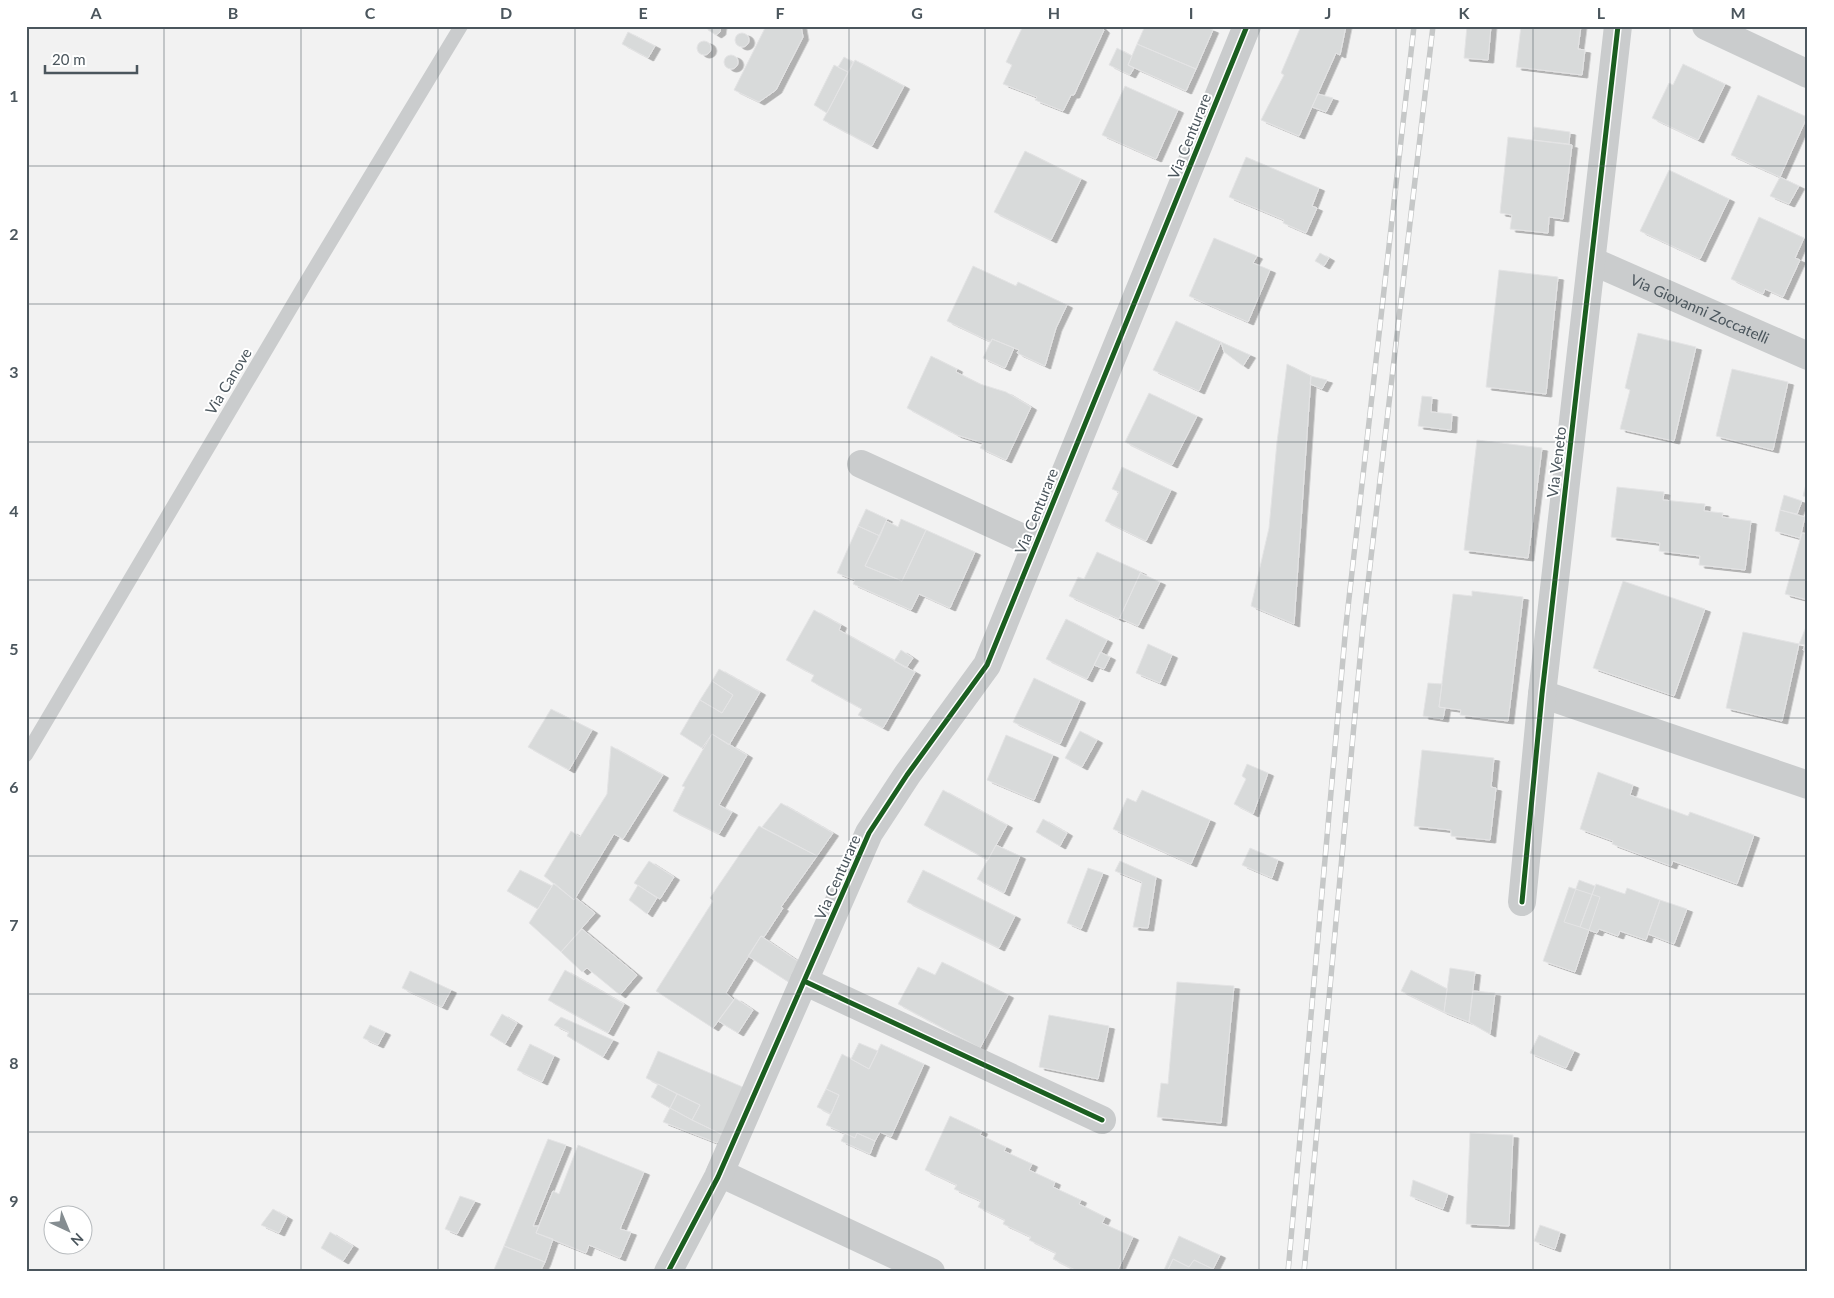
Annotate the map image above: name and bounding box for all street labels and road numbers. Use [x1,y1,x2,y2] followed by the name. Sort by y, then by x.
[1164,91,1214,181] street label: Via Centurare
[1628,270,1772,347] street label: Via Giovanni Zoccatelli
[201,344,255,418] street label: Via Canove
[1543,425,1569,499] street label: Via Veneto
[1011,466,1061,556] street label: Via Centurare
[810,832,864,922] street label: Via Centurare

